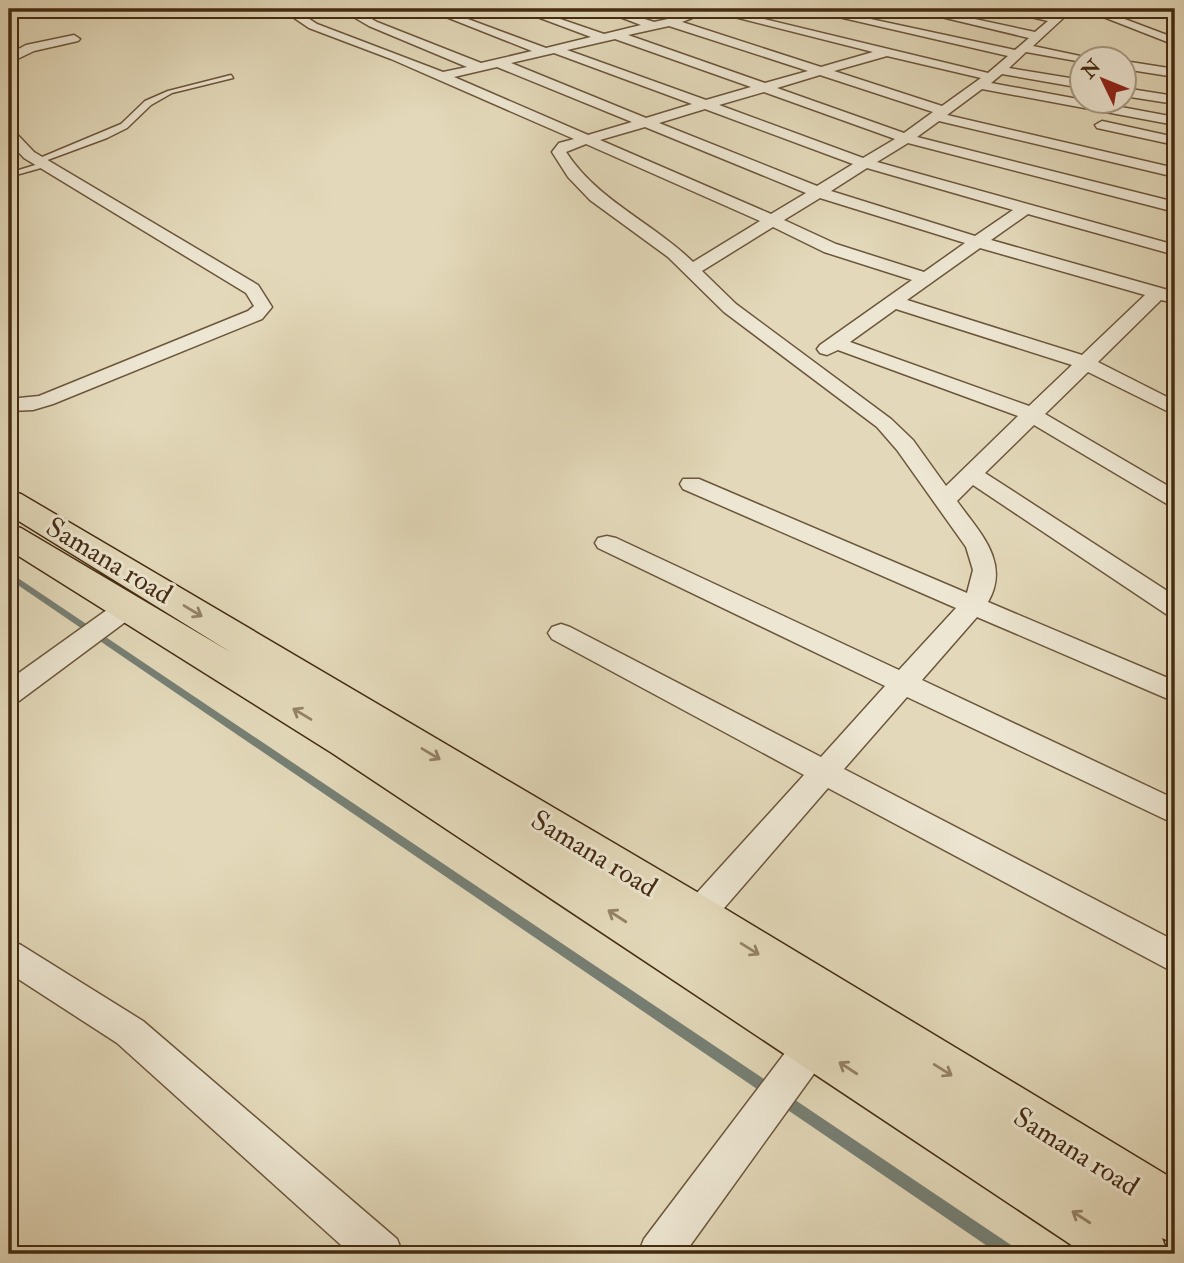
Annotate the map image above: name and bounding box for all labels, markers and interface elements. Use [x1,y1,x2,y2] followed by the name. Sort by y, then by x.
[1068,46,1138,116] north arrow
[1076,54,1107,84] text: N
[39,510,179,612] street label: Samana road
[183,605,203,619] one-way arrow
[293,706,313,720] one-way arrow
[420,747,440,761] one-way arrow
[524,803,664,905] street label: Samana road
[608,909,627,924] one-way arrow
[740,942,759,957] one-way arrow
[839,1060,859,1074] one-way arrow
[933,1062,952,1077] one-way arrow
[1007,1100,1145,1204] street label: Samana road
[1072,1210,1091,1225] one-way arrow

